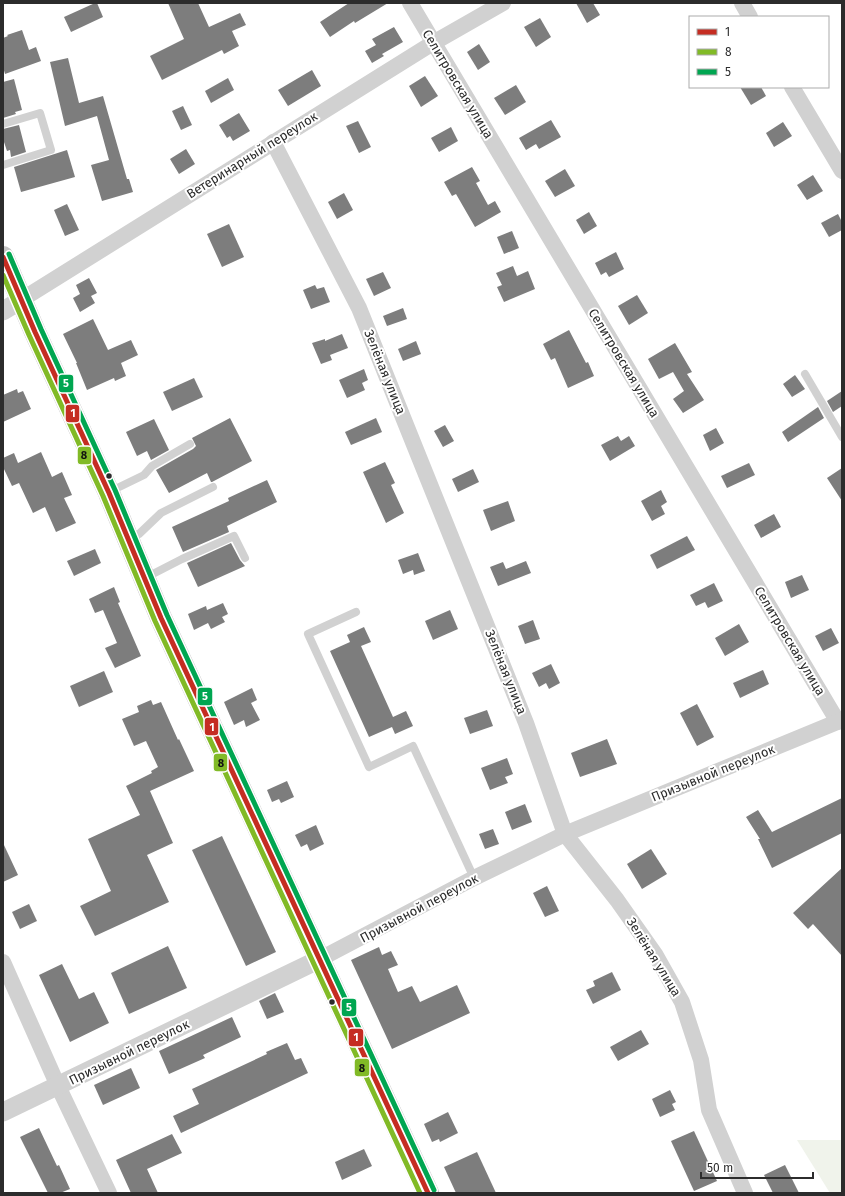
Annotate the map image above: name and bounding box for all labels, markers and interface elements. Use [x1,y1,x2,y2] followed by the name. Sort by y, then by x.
[689,16,829,88] legend
[725,25,730,39] text: 1
[420,27,496,141] street label: Селитровская улица
[725,45,732,59] text: 8
[725,65,731,79] text: 5
[184,108,320,201] street label: Ветеринарный переулок
[586,306,662,420] street label: Селитровская улица
[361,328,409,416] street label: Зелёная улица
[58,374,74,393] line badge: 5
[63,377,69,390] text: 5
[65,404,80,423] line badge: 1
[70,407,76,420] text: 1
[77,446,92,465] line badge: 8
[81,449,88,462] text: 8
[104,471,114,481] unlabelled marker
[752,584,828,698] street label: Селитровская улица
[482,628,530,716] street label: Зелёная улица
[197,687,213,706] line badge: 5
[202,690,208,703] text: 5
[204,717,219,736] line badge: 1
[209,721,215,734] text: 1
[649,741,777,805] street label: Призывной переулок
[213,753,228,772] line badge: 8
[218,757,225,770] text: 8
[357,870,481,946] street label: Призывной переулок
[624,915,684,999] street label: Зелёная улица
[327,997,337,1007] unlabelled marker
[341,998,357,1017] line badge: 5
[346,1001,352,1014] text: 5
[66,1016,192,1088] street label: Призывной переулок
[348,1028,364,1047] line badge: 1
[353,1031,359,1044] text: 1
[354,1058,370,1077] line badge: 8
[359,1062,366,1075] text: 8
[701,1154,813,1180] scale bar
[707,1161,733,1175] text: 50 m

